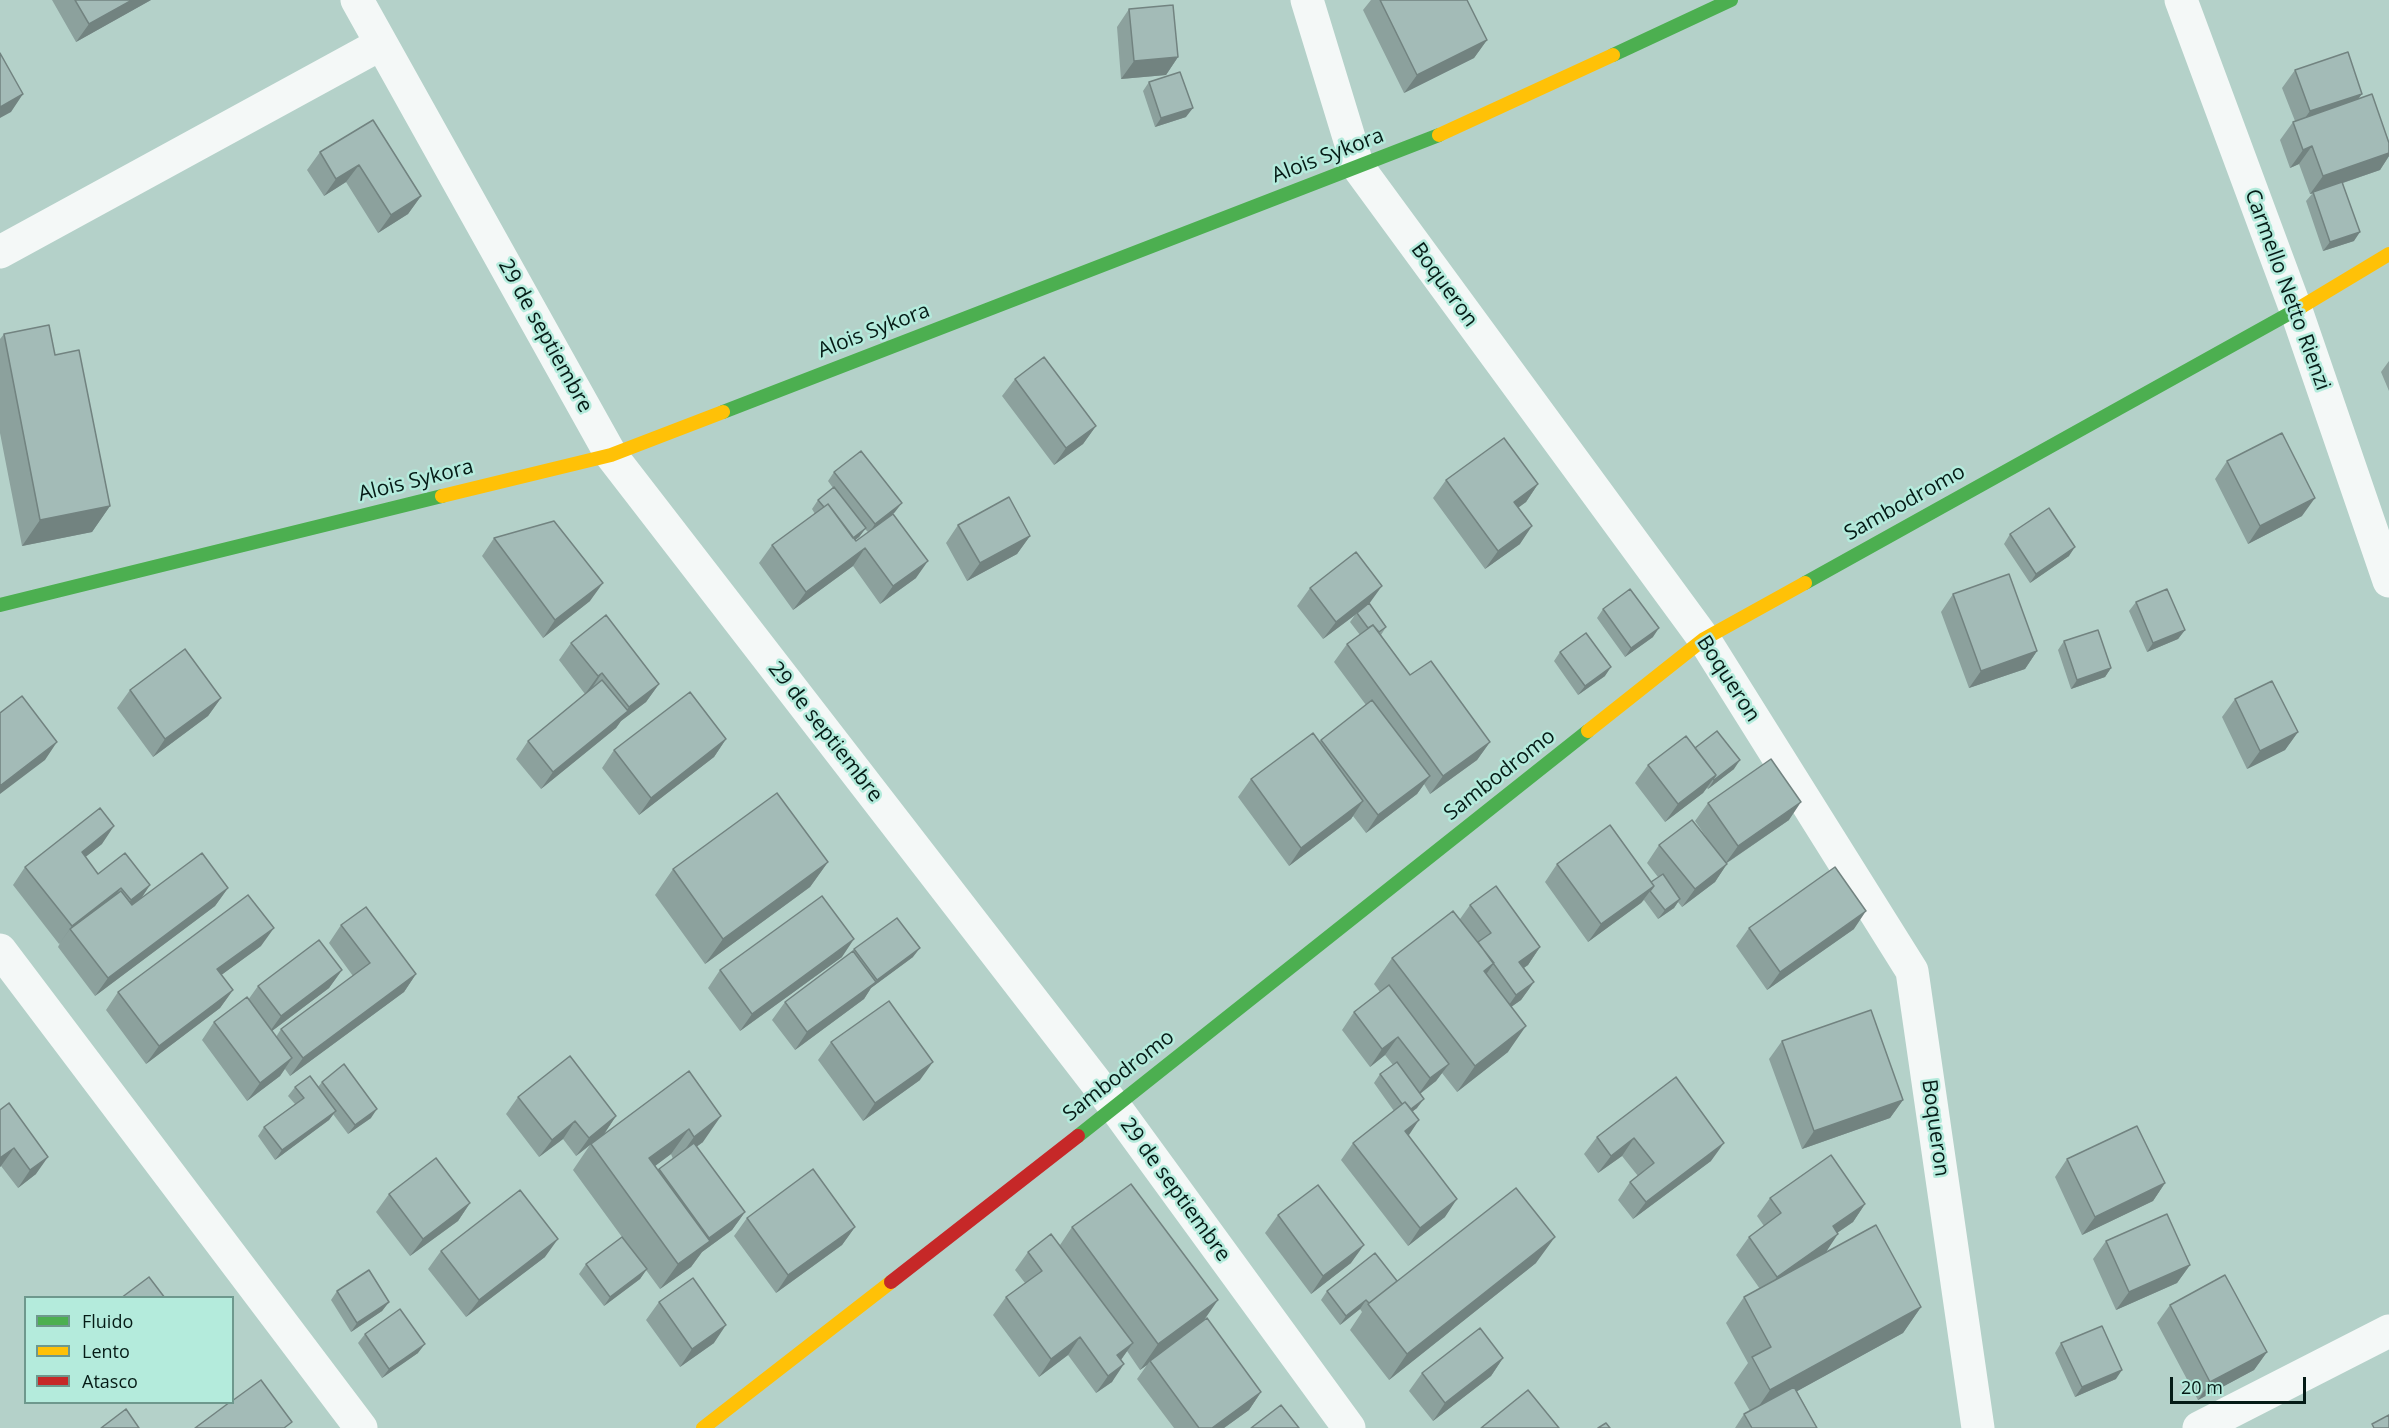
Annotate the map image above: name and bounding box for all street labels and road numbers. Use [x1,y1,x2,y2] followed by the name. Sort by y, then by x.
[1268,123,1388,189] street label: Alois Sykora
[2239,186,2335,394] street label: Carmello Netto Rienzi
[1405,238,1483,332] street label: Boqueron
[492,255,598,417] street label: 29 de septiembre
[814,298,934,364] street label: Alois Sykora
[356,455,476,507] street label: Alois Sykora
[1840,459,1970,547] street label: Sambodromo
[1691,631,1765,727] street label: Boqueron
[762,657,888,807] street label: 29 de septiembre
[1439,724,1561,826] street label: Sambodromo
[1058,1025,1180,1127] street label: Sambodromo
[1916,1078,1954,1178] street label: Boqueron
[1114,1113,1236,1267] street label: 29 de septiembre

